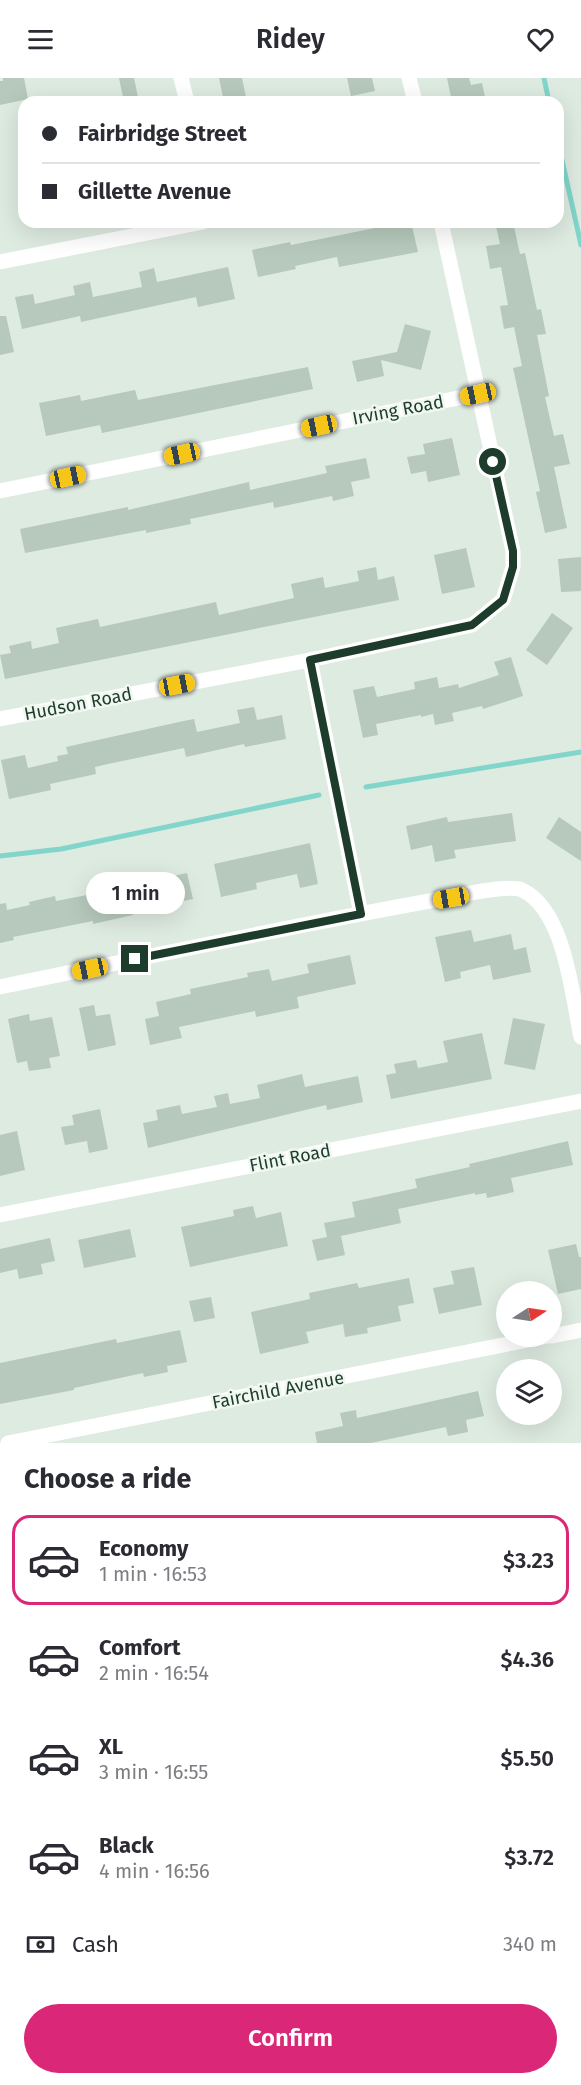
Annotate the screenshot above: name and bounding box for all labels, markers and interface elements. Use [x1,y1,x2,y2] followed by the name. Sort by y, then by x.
[24,23,57,56] icon: menu
[256,23,325,55] text: Ridey
[524,23,557,56] icon: heart
[78,120,247,147] text: Fairbridge Street
[78,178,231,205] text: Gillette Avenue
[459,381,497,407] car
[351,390,445,430] street label: Irving Road
[300,413,338,439] car
[163,441,201,467] car
[479,448,506,475] route start
[49,464,87,490] car
[158,673,196,697] car
[22,683,134,725] street label: Hudson Road
[86,872,184,914] callout: 1 min
[111,881,160,905] text: 1 min
[432,886,470,910] car
[121,945,148,972] route end
[71,956,109,982] car
[247,1139,333,1177] street label: Flint Road
[496,1281,562,1347] north arrow
[496,1281,562,1425] map controls
[496,1359,562,1425] button: layers
[210,1366,346,1414] street label: Fairchild Avenue
[24,1463,191,1495] text: Choose a ride
[27,1533,81,1587] icon: car
[99,1535,188,1562] text: Economy
[503,1547,554,1574] text: $3.23
[99,1562,207,1586] text: 1 min · 16:53
[27,1632,81,1686] icon: car
[99,1634,180,1661] text: Comfort
[501,1646,554,1673] text: $4.36
[99,1661,209,1685] text: 2 min · 16:54
[27,1731,81,1785] icon: car
[99,1733,123,1760] text: XL
[501,1745,554,1772] text: $5.50
[99,1760,208,1784] text: 3 min · 16:55
[27,1830,81,1884] icon: car
[99,1832,154,1859] text: Black
[504,1844,554,1871] text: $3.72
[99,1859,210,1883] text: 4 min · 16:56
[24,1928,57,1961] icon: cash
[72,1931,119,1958] text: Cash
[503,1932,557,1956] text: 340 m
[24,2004,557,2073] button: Confirm

